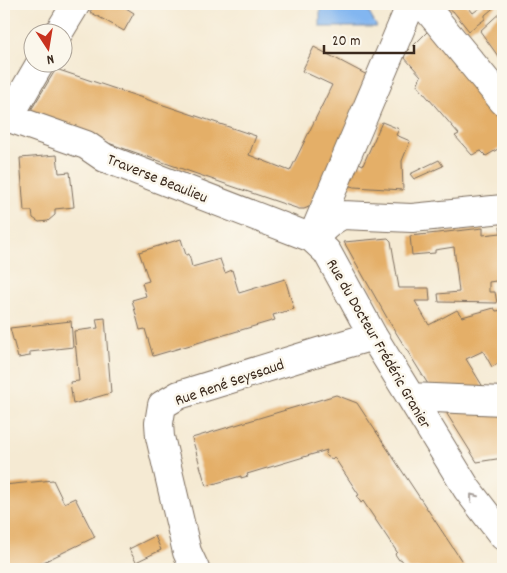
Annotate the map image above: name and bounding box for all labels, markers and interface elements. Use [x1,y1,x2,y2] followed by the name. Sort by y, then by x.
[22,22,72,72] north arrow
[324,22,414,54] scale bar
[332,31,360,53] text: 20 m
[45,48,56,69] text: N
[103,149,211,210] street label: Traverse Beaulieu
[320,255,436,434] street label: Rue du Docteur Frédéric Granier
[172,354,288,413] street label: Rue René Seyssaud
[471,494,479,503] one-way arrow

